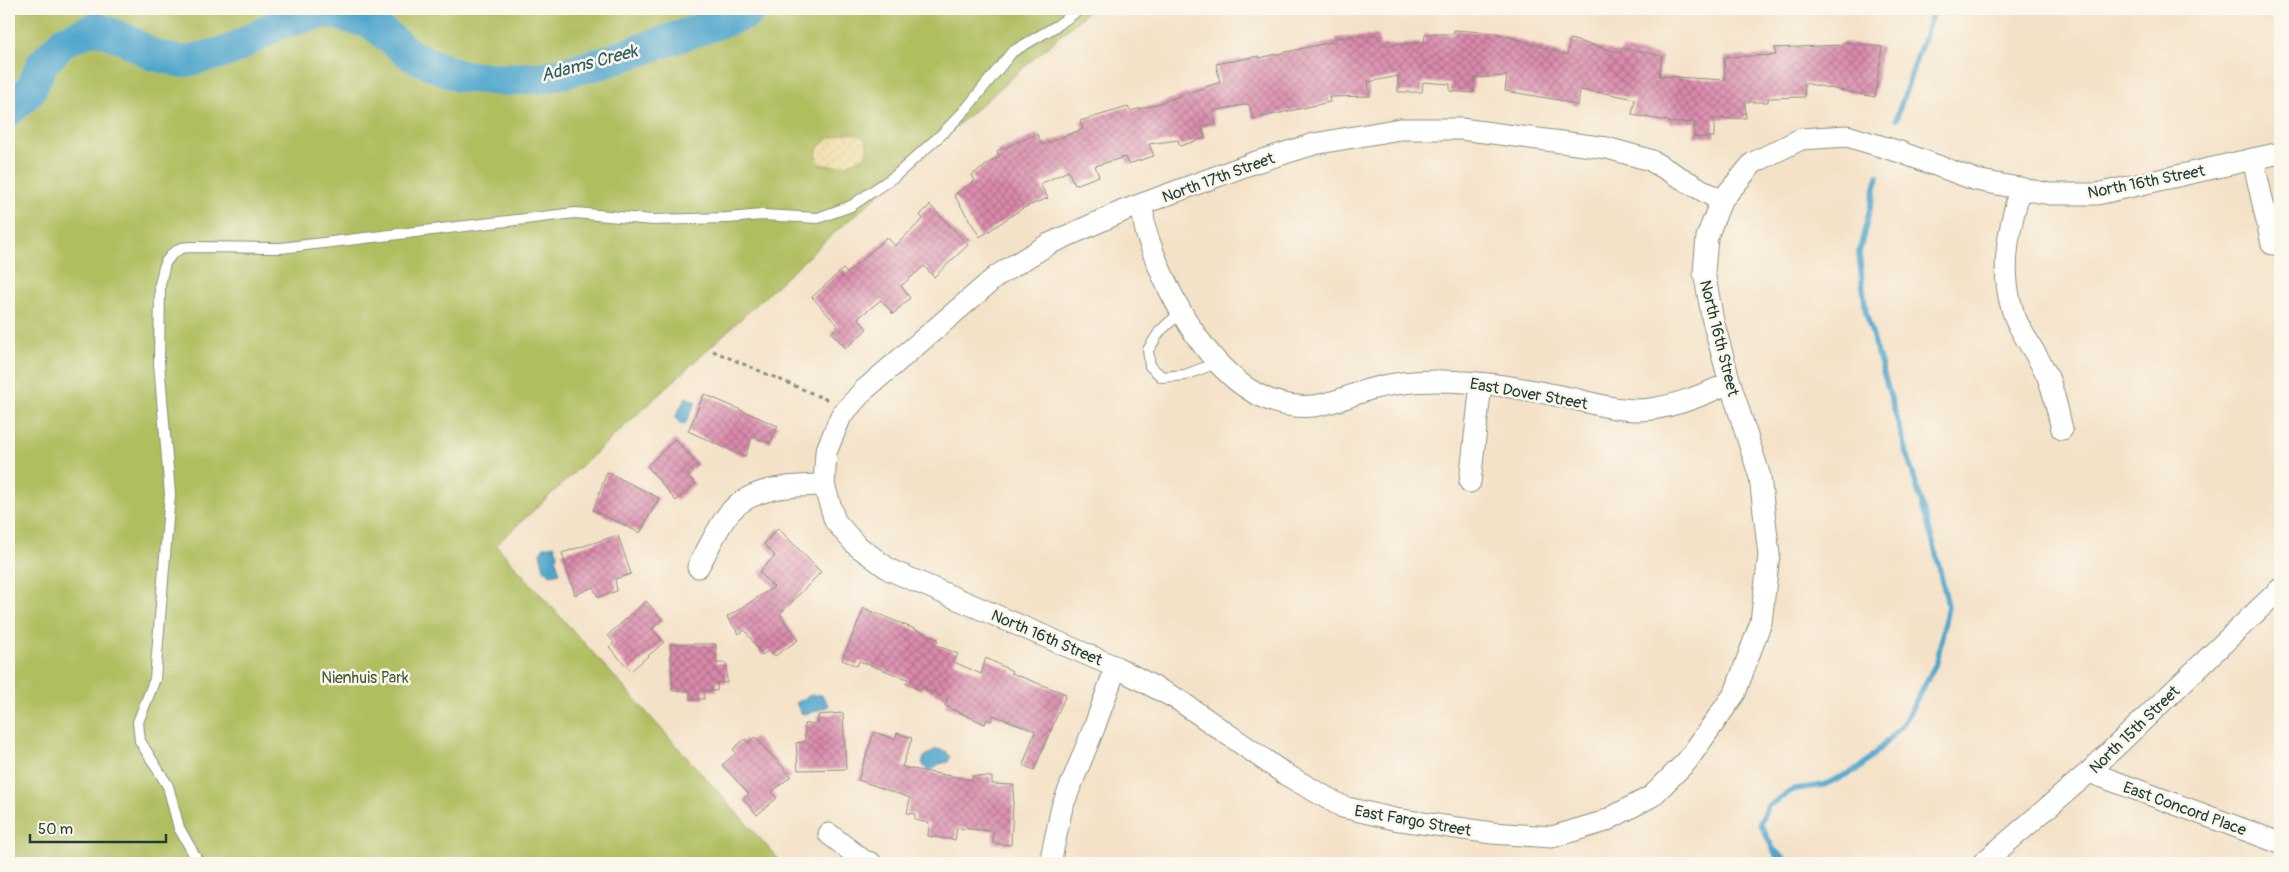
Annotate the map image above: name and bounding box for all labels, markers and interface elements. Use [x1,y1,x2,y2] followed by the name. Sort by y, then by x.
[538,39,641,87] water label: Adams Creek
[1159,148,1278,208] street label: North 17th Street
[2086,161,2207,203] street label: North 16th Street
[1695,278,1743,399] street label: North 16th Street
[1468,374,1590,414] street label: East Dover Street
[988,605,1106,671] street label: North 16th Street
[321,668,409,688] park label: Nienhuis Park
[2085,681,2185,778] street label: North 15th Street
[2120,777,2249,841] street label: East Concord Place
[1353,801,1473,841] street label: East Fargo Street
[30,812,166,844] scale bar
[38,820,73,839] text: 50 m

